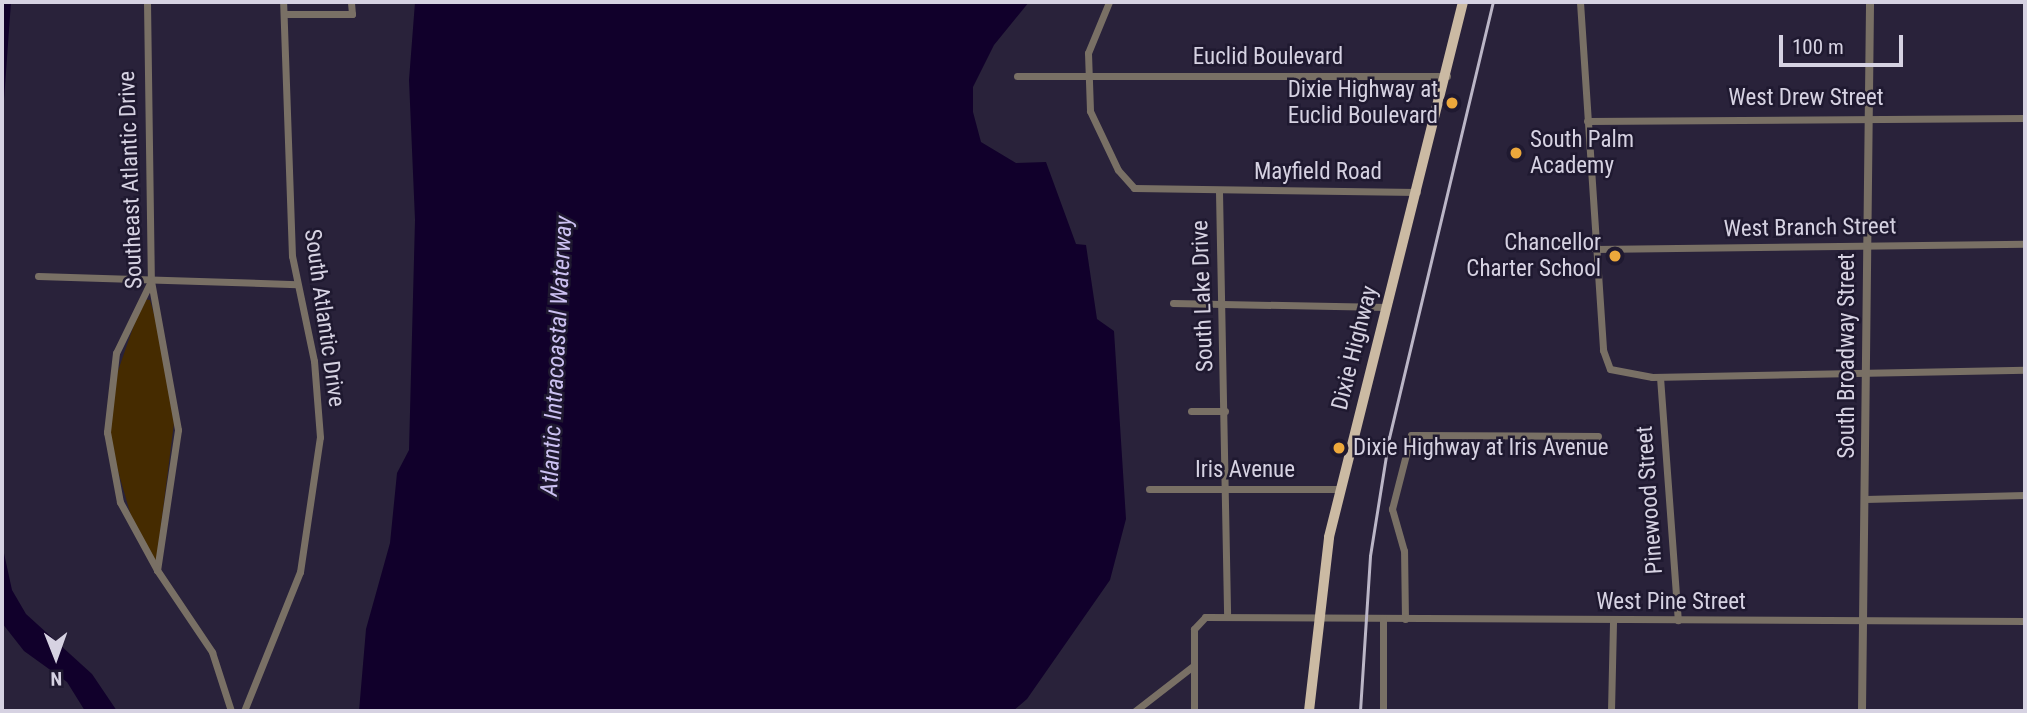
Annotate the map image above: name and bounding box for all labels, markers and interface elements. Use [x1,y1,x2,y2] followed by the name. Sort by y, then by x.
[1782,21,1906,65] scale bar
[1792,35,1844,59] text: 100 m
[1193,43,1343,71] street label: Euclid Boulevard
[113,71,149,289] street label: Southeast Atlantic Drive
[1288,76,1438,130] place label: Dixie Highway at Euclid Boulevard
[1728,84,1884,112] street label: West Drew Street
[1444,95,1460,111] marker: Dixie Highway at Euclid Boulevard
[1530,126,1634,180] place label: South Palm Academy
[1508,145,1524,161] marker: South Palm Academy
[1254,158,1382,186] street label: Mayfield Road
[1723,213,1897,243] street label: West Branch Street
[535,215,579,497] water label: Atlantic Intracoastal Waterway
[1187,220,1219,372] street label: South Lake Drive
[298,227,350,409] street label: South Atlantic Drive
[1466,229,1601,283] place label: Chancellor Charter School
[1607,248,1623,264] marker: Chancellor Charter School
[1833,253,1861,459] street label: South Broadway Street
[1326,283,1384,413] street label: Dixie Highway
[1631,425,1669,575] street label: Pinewood Street
[1353,434,1609,462] place label: Dixie Highway at Iris Avenue
[1331,440,1347,456] marker: Dixie Highway at Iris Avenue
[1195,456,1295,484] street label: Iris Avenue
[1596,588,1746,616] street label: West Pine Street
[21,622,91,692] north arrow
[50,667,62,690] text: N

